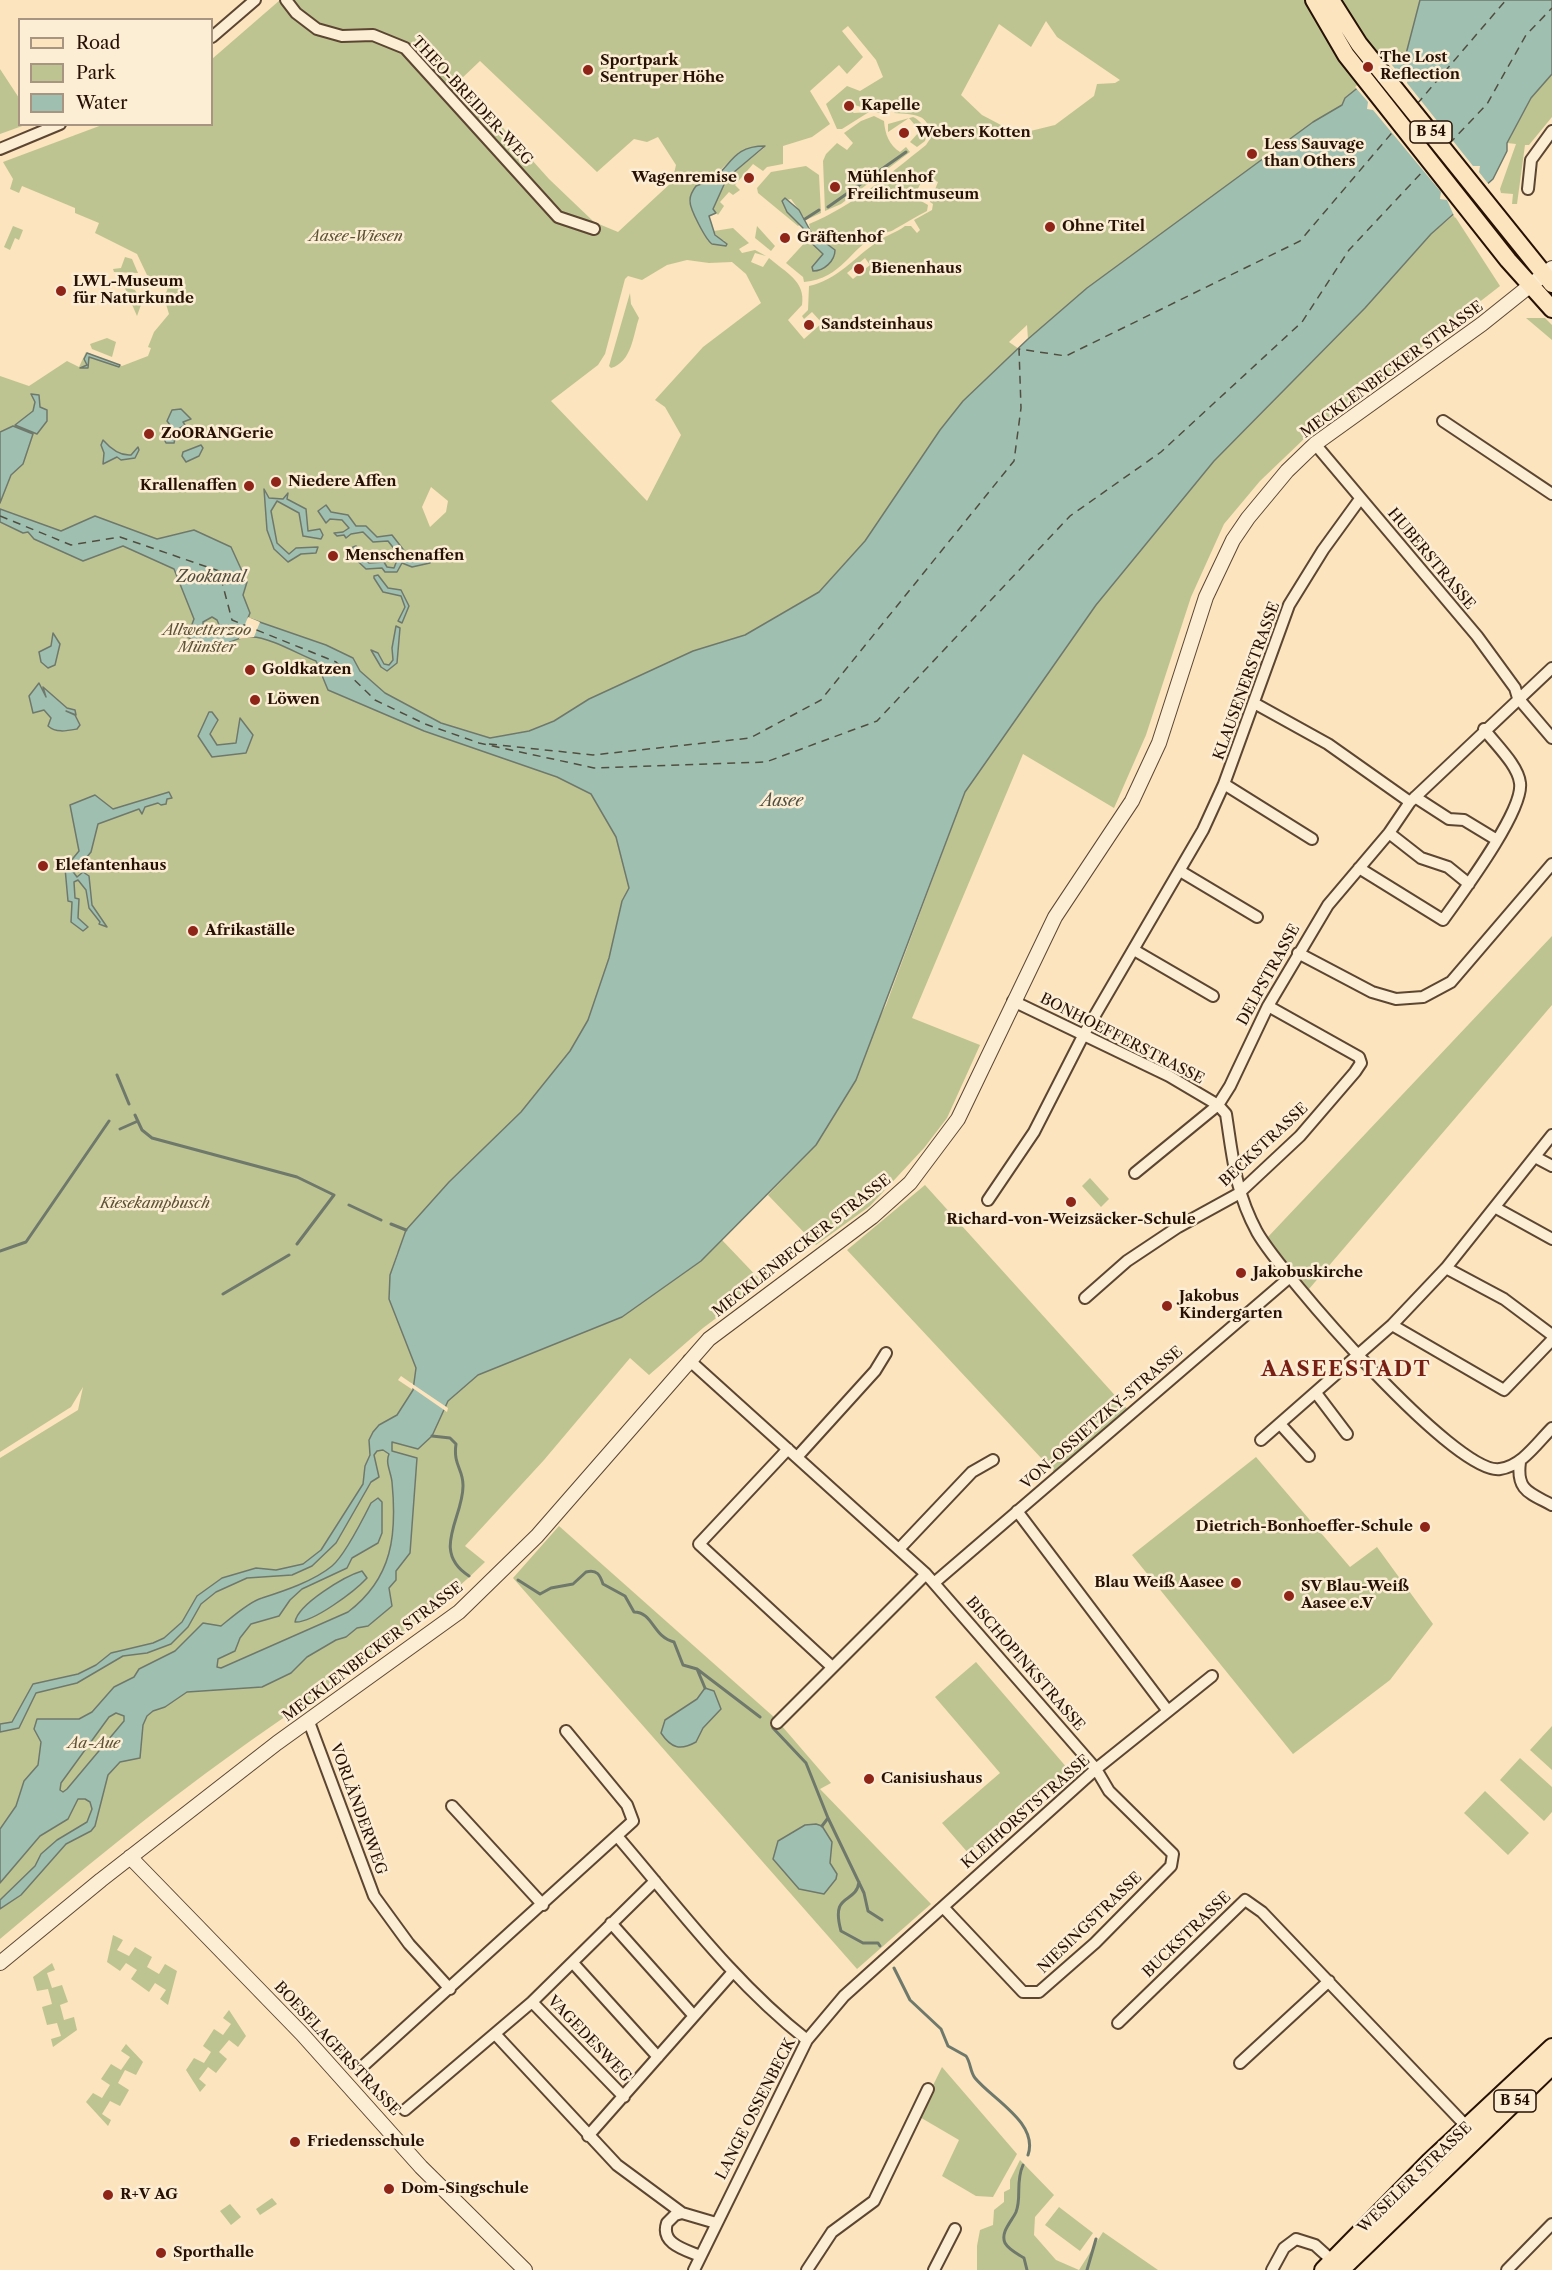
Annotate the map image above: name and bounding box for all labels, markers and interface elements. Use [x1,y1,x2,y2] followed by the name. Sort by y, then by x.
[18,18,213,126] legend
[76,32,121,54] text: Road
[408,33,536,169] street label: THEO-BREIDER-WEG
[1380,49,1460,84] place label: The Lost Reflection
[600,52,724,87] place label: Sportpark Sentruper Höhe
[1361,60,1375,74] marker: The Lost Reflection
[76,62,115,84] text: Park
[581,63,595,77] marker: Sportpark Sentruper Höhe
[76,92,128,114] text: Water
[861,97,920,115] place label: Kapelle
[842,99,856,113] marker: Kapelle
[1410,121,1452,143] road number: B 54
[916,124,1031,142] place label: Webers Kotten
[897,126,911,140] marker: Webers Kotten
[1264,136,1364,171] place label: Less Sauvage than Others
[1245,147,1259,161] marker: Less Sauvage than Others
[632,169,737,187] place label: Wagenremise
[847,169,979,204] place label: Mühlenhof Freilichtmuseum
[742,171,756,185] marker: Wagenremise
[828,180,842,194] marker: Mühlenhof Freilichtmuseum
[1062,218,1145,236] place label: Ohne Titel
[1043,220,1057,234] marker: Ohne Titel
[309,228,403,246] park label: Aasee-Wiesen
[797,229,883,247] place label: Gräftenhof
[778,231,792,245] marker: Gräftenhof
[871,260,962,278] place label: Bienenhaus
[852,262,866,276] marker: Bienenhaus
[73,273,194,308] place label: LWL-Museum für Naturkunde
[54,284,68,298] marker: LWL-Museum für Naturkunde
[1297,298,1487,442] street label: MECKLENBECKER STRASSE
[821,316,933,334] place label: Sandsteinhaus
[802,318,816,332] marker: Sandsteinhaus
[161,425,273,443] place label: ZoORANGerie
[142,427,156,441] marker: ZoORANGerie
[288,473,397,491] place label: Niedere Affen
[269,475,283,489] marker: Niedere Affen
[140,477,237,495] place label: Krallenaffen
[242,479,256,493] marker: Krallenaffen
[1383,505,1479,613] street label: HUBERSTRASSE
[345,547,464,565] place label: Menschenaffen
[326,549,340,563] marker: Menschenaffen
[176,567,246,587] water label: Zookanal
[1210,599,1284,763] street label: KLAUSENERSTRASSE
[163,622,251,657] park label: Allwetterzoo Münster
[262,661,352,679] place label: Goldkatzen
[243,663,257,677] marker: Goldkatzen
[267,691,320,709] place label: Löwen
[248,693,262,707] marker: Löwen
[761,791,803,811] water label: Aasee
[55,857,166,875] place label: Elefantenhaus
[36,859,50,873] marker: Elefantenhaus
[1234,921,1304,1029] street label: DELPSTRASSE
[205,922,295,940] place label: Afrikaställe
[186,924,200,938] marker: Afrikaställe
[1037,990,1207,1088] street label: BONHOEFFERSTRASSE
[1216,1099,1312,1191] street label: BECKSTRASSE
[709,1171,895,1321] street label: MECKLENBECKER STRASSE
[100,1195,210,1213] park label: Kiesekampbusch
[1064,1195,1078,1209] marker: Richard-von-Weizsäcker-Schule
[946,1211,1196,1229] place label: Richard-von-Weizsäcker-Schule
[1253,1264,1363,1282] place label: Jakobuskirche
[1234,1266,1248,1280] marker: Jakobuskirche
[1179,1288,1283,1323] place label: Jakobus Kindergarten
[1160,1299,1174,1313] marker: Jakobus Kindergarten
[1017,1343,1187,1493] street label: VON-OSSIETZKY-STRASSE
[1261,1357,1431,1383] district label: AASEESTADT
[1196,1518,1413,1536] place label: Dietrich-Bonhoeffer-Schule
[1418,1520,1432,1534] marker: Dietrich-Bonhoeffer-Schule
[1094,1574,1224,1592] place label: Blau Weiß Aasee
[1229,1576,1243,1590] marker: Blau Weiß Aasee
[279,1578,467,1726] street label: MECKLENBECKER STRASSE
[1301,1578,1409,1613] place label: SV Blau-Weiß Aasee e.V
[1282,1589,1296,1603] marker: SV Blau-Weiß Aasee e.V
[962,1593,1088,1735] street label: BISCHOPINKSTRASSE
[68,1735,120,1753] park label: Aa-Aue
[326,1741,390,1877] street label: VORLÄNDERWEG
[958,1751,1094,1873] street label: KLEIHORSTSTRASSE
[881,1770,982,1788] place label: Canisiushaus
[862,1772,876,1786] marker: Canisiushaus
[1034,1869,1146,1977] street label: NIESINGSTRASSE
[1139,1888,1235,1982] street label: BUCKSTRASSE
[270,1978,404,2120] street label: BOESELAGERSTRASSE
[543,1992,635,2086] street label: VAGEDESWEG
[712,2035,800,2183] street label: LANGE OSSENBECK
[1494,2090,1536,2112] road number: B 54
[1354,2119,1476,2237] street label: WESELER STRASSE
[307,2133,425,2151] place label: Friedensschule
[288,2135,302,2149] marker: Friedensschule
[401,2180,529,2198] place label: Dom-Singschule
[382,2182,396,2196] marker: Dom-Singschule
[120,2186,178,2204] place label: R+V AG
[101,2188,115,2202] marker: R+V AG
[173,2244,254,2262] place label: Sporthalle
[154,2246,168,2260] marker: Sporthalle

